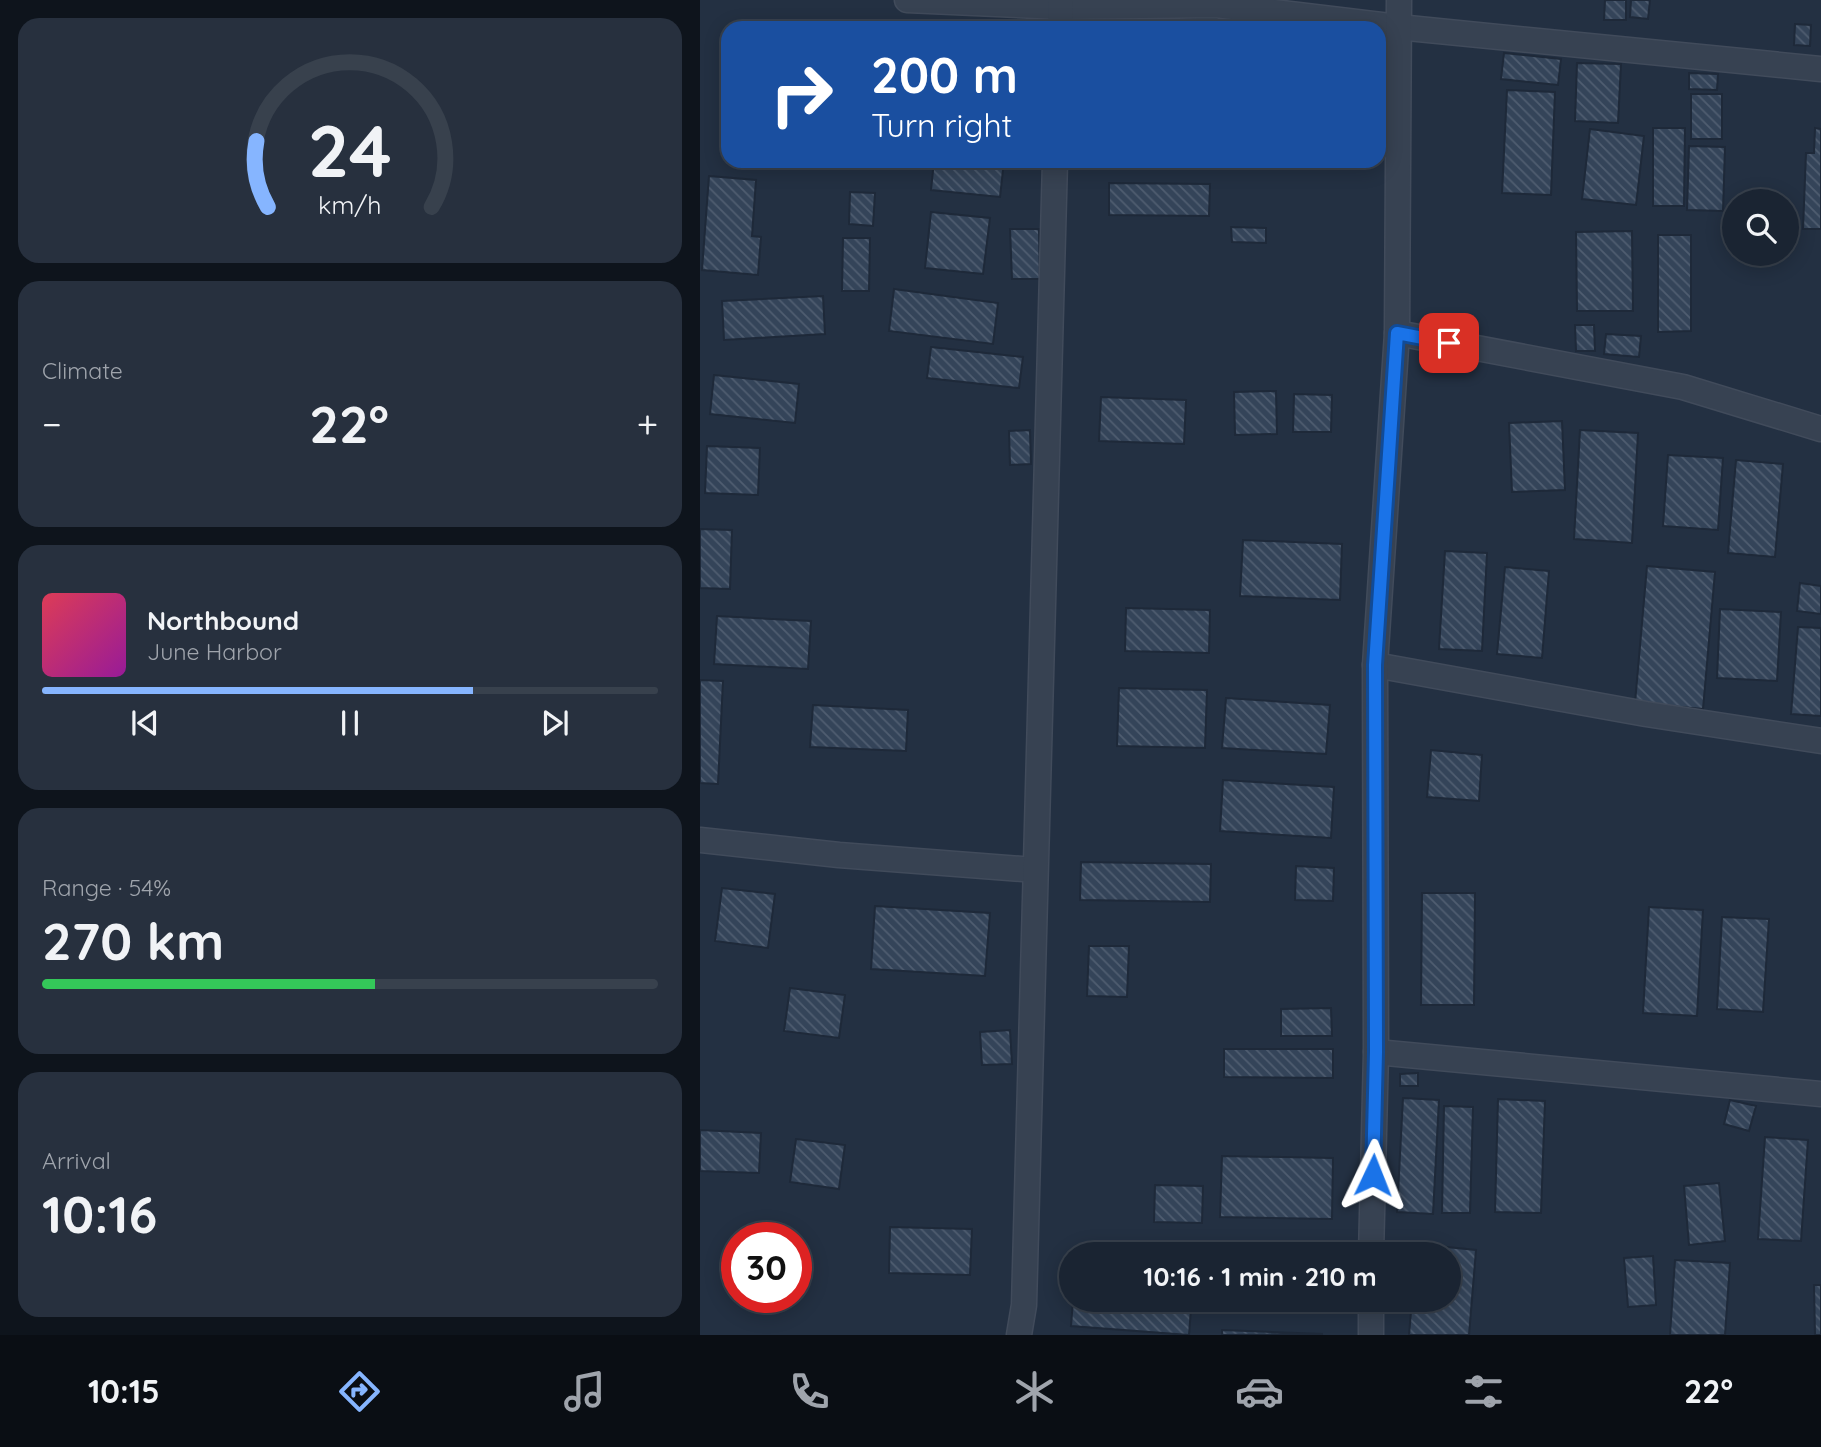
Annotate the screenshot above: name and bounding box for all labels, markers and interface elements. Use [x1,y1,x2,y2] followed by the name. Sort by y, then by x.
[871,44,1018,105] text: 200 m
[756,49,847,140] icon: right
[308,104,392,195] text: 24
[871,105,1012,145] text: Turn right
[318,189,382,220] text: km/h
[1722,189,1799,266] map controls
[1722,189,1799,266] button: search
[1419,313,1479,373] pin
[1430,324,1468,362] icon: arrive
[42,356,123,385] text: Climate
[309,391,389,456] text: 22°
[42,400,62,448] text: −
[637,400,658,448] text: +
[147,604,299,637] text: Northbound
[147,637,282,666] text: June Harbor
[126,704,164,742] icon: previous
[331,704,369,742] icon: pause
[536,704,574,742] icon: next
[42,873,171,902] text: Range · 54%
[42,908,224,973] text: 270 km
[1336,1138,1410,1212] position arrow
[42,1146,111,1175] text: Arrival
[42,1181,157,1246] text: 10:16
[721,1222,812,1313] speed limit sign: 30
[1143,1260,1377,1293] text: 10:16 · 1 min · 210 m
[335,1367,384,1416] icon: directions
[560,1367,609,1416] icon: music
[785,1367,834,1416] icon: phone
[1010,1367,1059,1416] icon: climate
[1235,1367,1284,1416] icon: car
[1459,1367,1508,1416] icon: filters
[88,1371,160,1411] text: 10:15
[1684,1371,1733,1411] text: 22°

